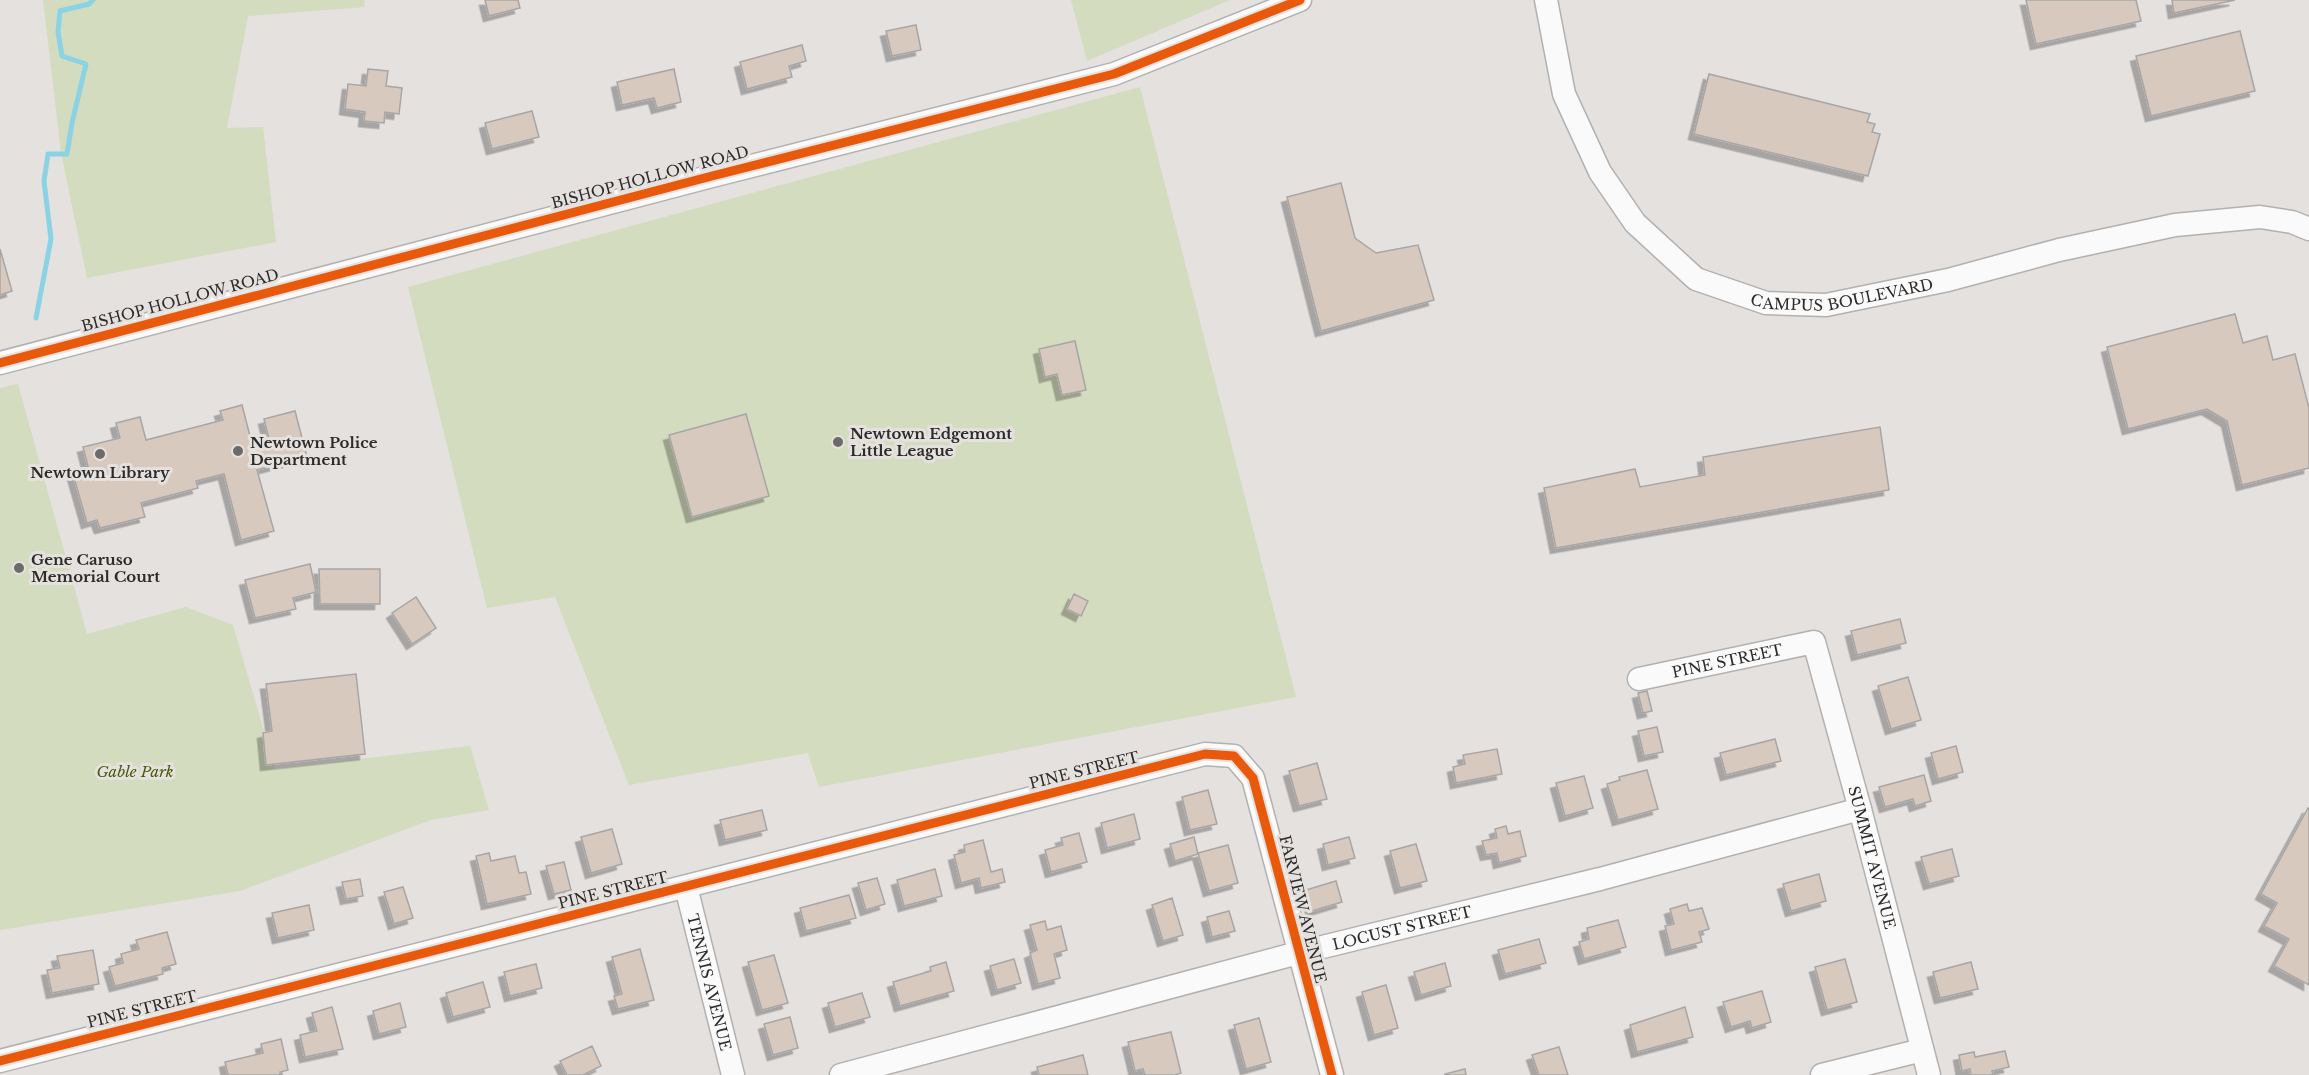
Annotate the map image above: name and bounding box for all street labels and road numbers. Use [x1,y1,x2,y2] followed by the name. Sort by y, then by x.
[549,141,751,213] street label: BISHOP HOLLOW ROAD
[79,264,281,336] street label: BISHOP HOLLOW ROAD
[1748,274,1935,315] street label: CAMPUS BOULEVARD
[1670,639,1784,681] street label: PINE STREET
[1027,747,1141,793] street label: PINE STREET
[1845,784,1900,931] street label: SUMMIT AVENUE
[1275,833,1331,985] street label: FARVIEW AVENUE
[556,867,670,913] street label: PINE STREET
[1330,901,1473,954] street label: LOCUST STREET
[684,912,736,1052] street label: TENNIS AVENUE
[85,986,199,1032] street label: PINE STREET

